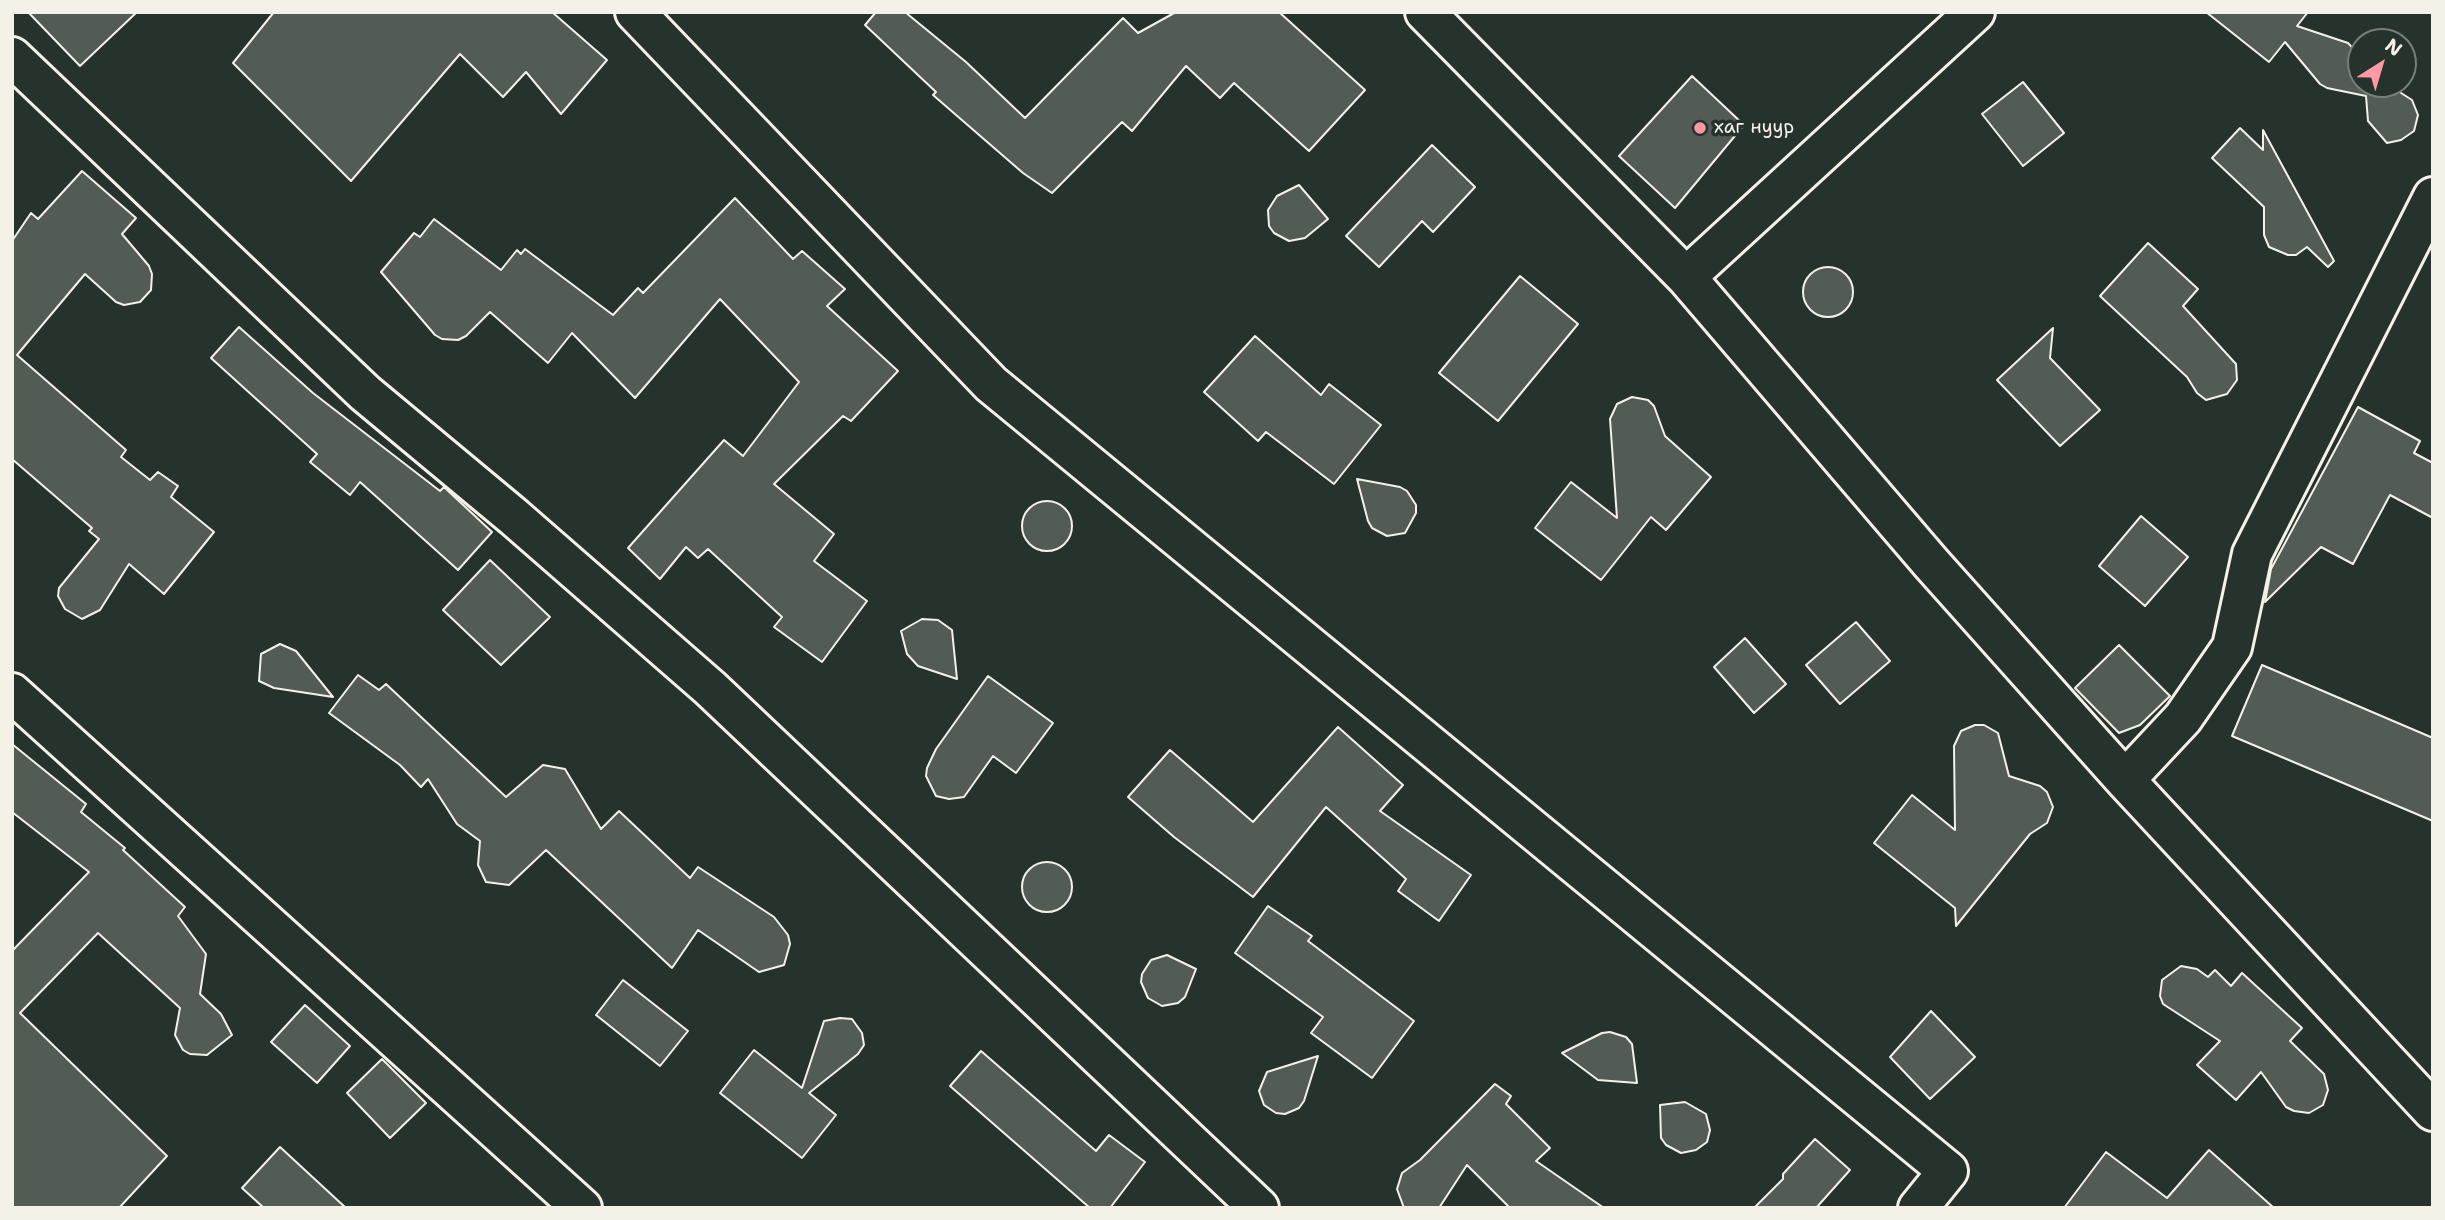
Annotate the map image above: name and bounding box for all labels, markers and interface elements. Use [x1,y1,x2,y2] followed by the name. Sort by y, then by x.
[2347,28,2417,98] north arrow
[2380,33,2407,62] text: N
[1714,117,1794,139] place label: хаг нуур
[1692,120,1708,136] marker: хаг нуур

